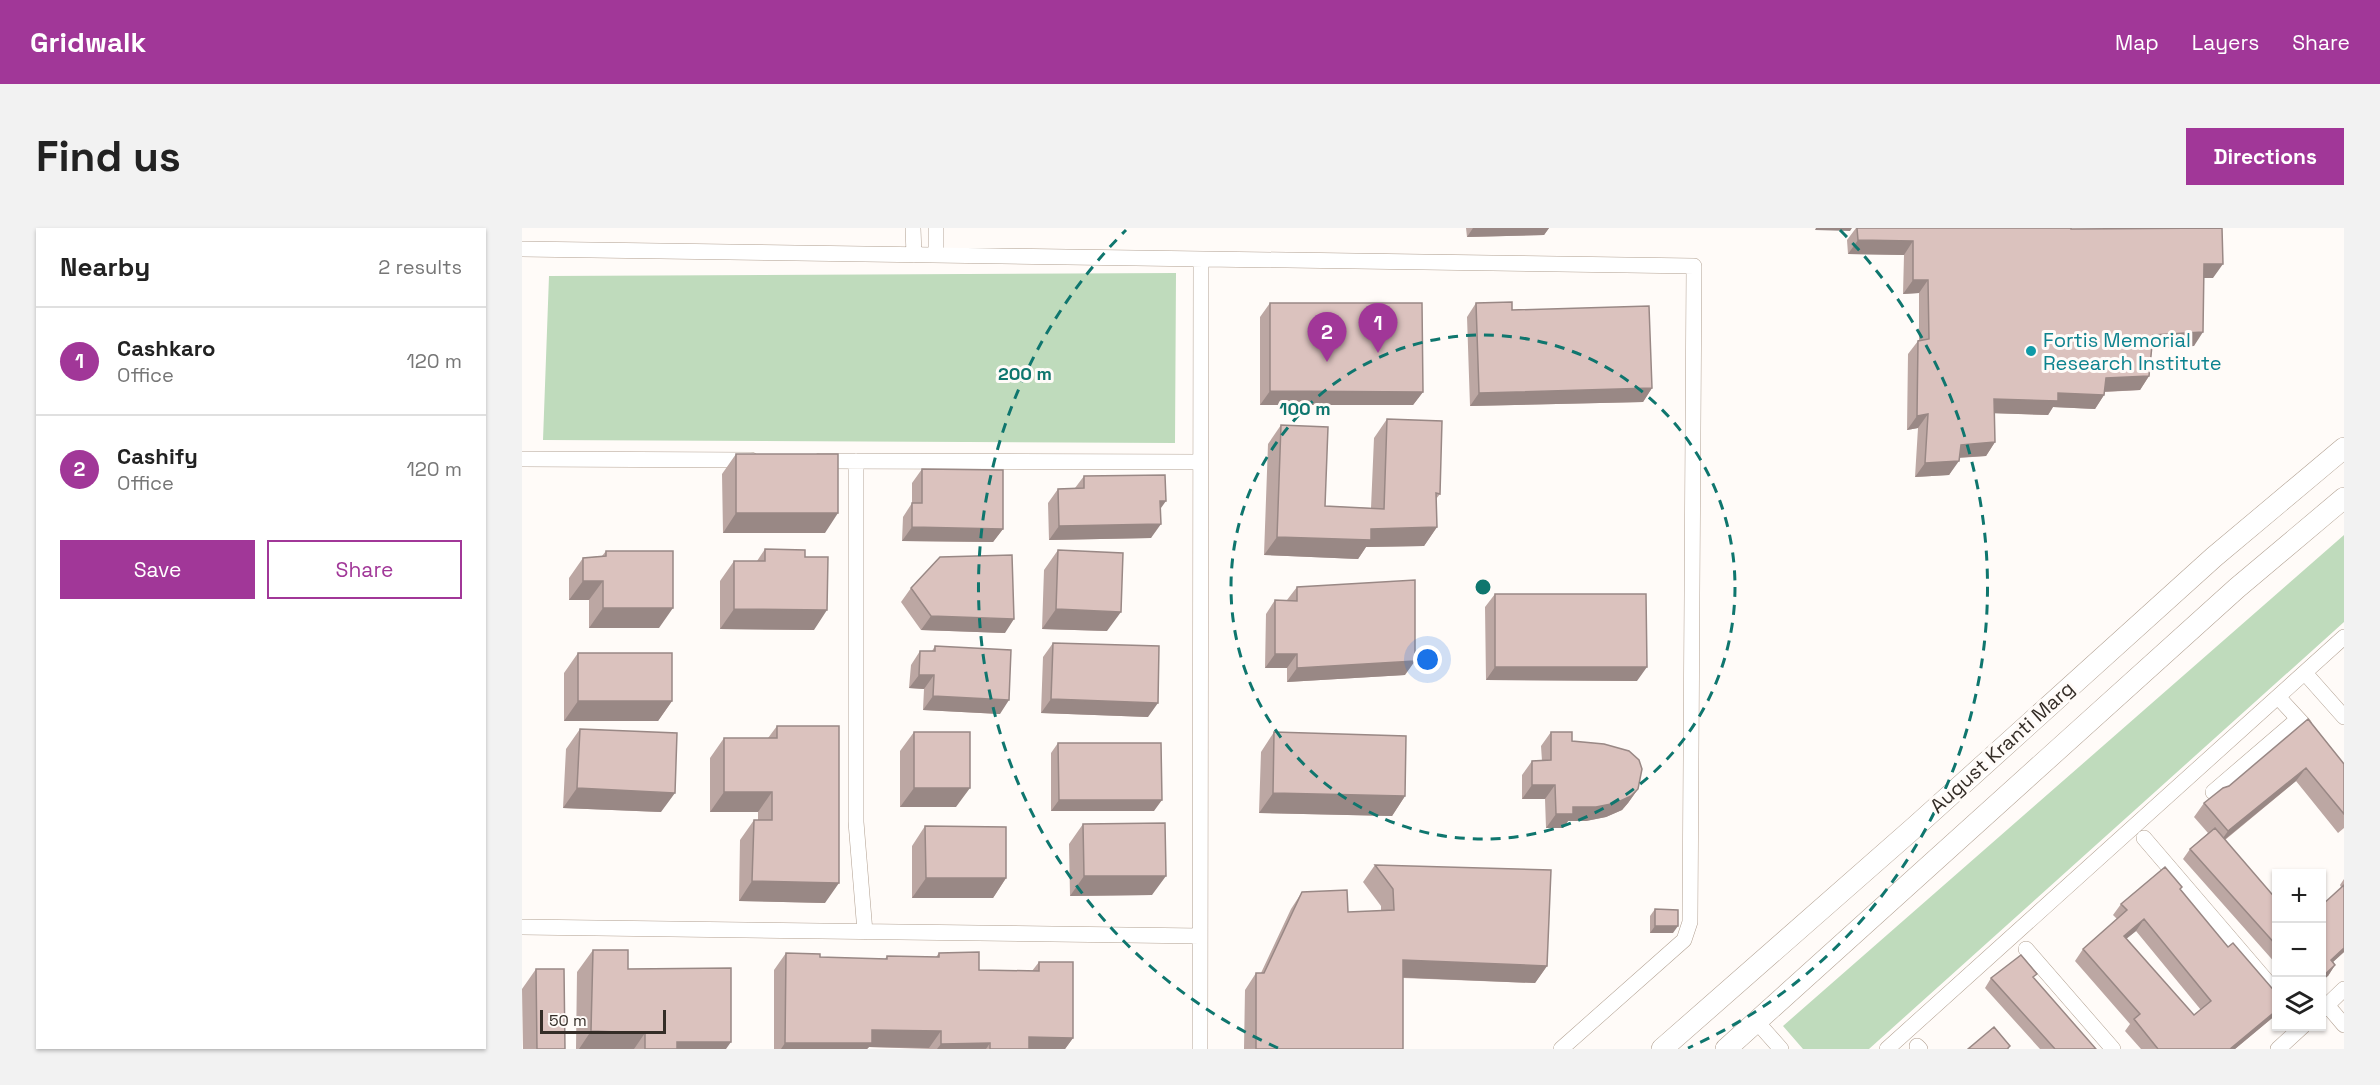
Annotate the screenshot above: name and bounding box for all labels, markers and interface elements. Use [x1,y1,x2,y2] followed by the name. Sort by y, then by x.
[30,24,146,60] text: Gridwalk
[2115,29,2159,56] text: Map
[2192,29,2259,56] text: Layers
[2292,29,2350,56] text: Share
[2186,128,2344,185] button: Directions
[36,130,181,183] text: Find us
[60,250,150,284] text: Nearby
[378,254,462,280] text: 2 results
[1358,304,1398,353] pin: 1
[1308,312,1346,362] pin: 2
[2043,327,2222,376] place label: Fortis Memorial Research Institute
[117,334,216,362] text: Cashkaro
[2024,344,2038,358] marker: Fortis Memorial Research Institute
[75,348,84,374] text: 1
[406,348,462,374] text: 120 m
[117,362,174,388] text: Office
[998,362,1052,385] text: 200 m
[1279,397,1331,420] text: 100 m
[117,442,198,470] text: Cashify
[74,456,85,482] text: 2
[406,456,462,482] text: 120 m
[117,470,174,496] text: Office
[60,540,255,599] button: Save
[267,540,462,599] button: Share
[1473,577,1493,597] centre of rings
[1413,645,1442,674] your location
[1924,675,2080,819] street label: August Kranti Marg
[2272,869,2326,1031] map controls
[2272,869,2326,923] button: +
[2272,923,2326,977] button: −
[2272,977,2326,1031] button: layers
[540,1007,666,1034] scale bar
[549,1010,587,1031] text: 50 m

